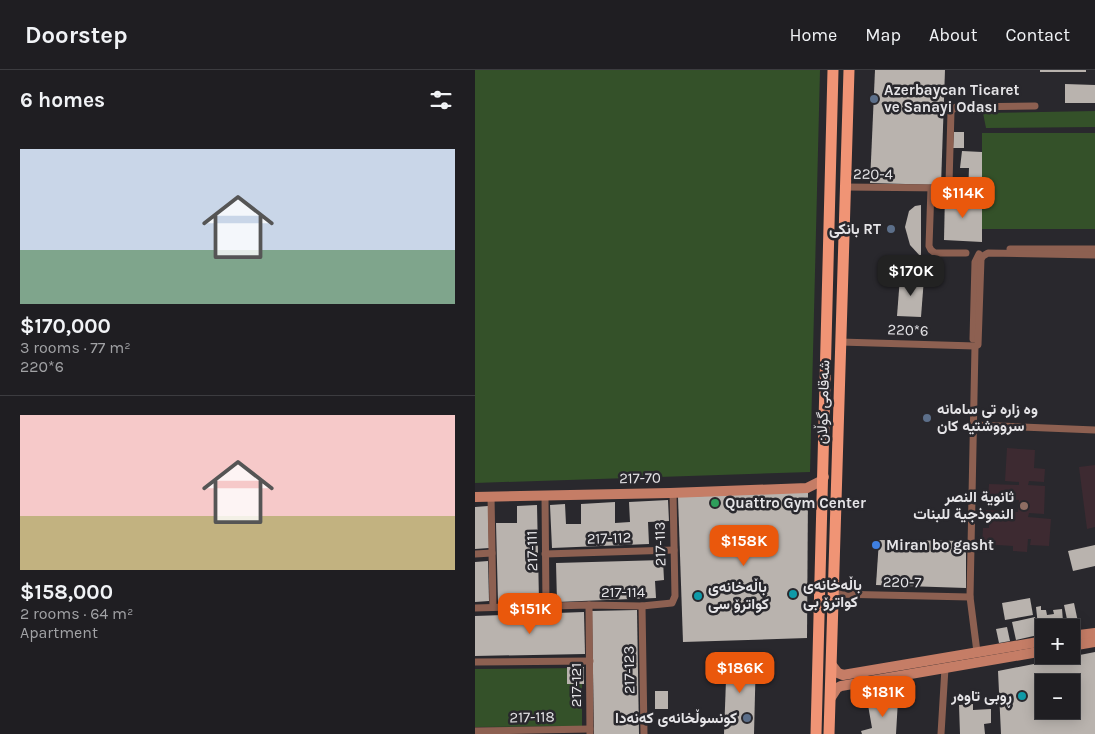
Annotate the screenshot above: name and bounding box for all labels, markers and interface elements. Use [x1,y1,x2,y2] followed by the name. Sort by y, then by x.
[25,21,128,49] text: Doorstep
[789,24,837,46] text: Home
[865,24,901,46] text: Map
[929,24,978,46] text: About
[1006,24,1070,46] text: Contact
[884,81,1019,116] place label: Azerbaycan Ticaret ve Sanayi Odası
[427,86,455,114] icon: filters
[20,88,105,112] text: 6 homes
[868,93,880,105] marker: Azerbaycan Ticaret ve Sanayi Odası
[853,165,894,183] street label: 220-4
[928,176,998,219] pin: $114K
[193,182,283,272] icon: home
[942,183,984,202] text: $114K
[829,220,881,238] place label: بانكی RT
[885,223,897,235] marker: بانكی RT
[876,254,946,297] pin: $170K
[888,261,934,280] text: $170K
[20,314,111,338] text: $170,000
[887,320,929,340] street label: 220*6
[20,338,131,357] text: 3 rooms · 77 m²
[20,357,64,376] text: 220*6
[813,360,834,444] street label: شەقامی گوڵان
[937,400,1038,435] place label: وه زاره تى سامانه سرووشتيه كان
[921,412,933,424] marker: وه زاره تى سامانه سرووشتيه كان
[193,447,283,537] icon: home
[619,469,661,487] street label: 217-70
[913,488,1014,523] place label: ثانوية النصر النموذجية للبنات
[725,494,866,512] place label: Quattro Gym Center
[709,497,721,509] marker: Quattro Gym Center
[1018,500,1030,512] marker: ثانوية النصر النموذجية للبنات
[651,522,669,566] street label: 217-113
[709,524,779,567] pin: $158K
[586,528,632,548] street label: 217-112
[523,530,541,572] street label: 217-111
[721,531,767,550] text: $158K
[886,536,994,554] place label: Miran bo gasht
[870,539,882,551] marker: Miran bo gasht
[883,573,921,591] street label: 220-7
[803,576,862,611] place label: باڵەخانەی کواترۆ بی
[708,578,769,613] place label: باڵەخانەی کواترۆ سی
[20,580,113,604] text: $158,000
[601,583,646,601] street label: 217-114
[787,588,799,600] marker: باڵەخانەی کواترۆ بی
[692,590,704,602] marker: باڵەخانەی کواترۆ سی
[495,592,565,635] pin: $151K
[509,599,551,618] text: $151K
[20,604,133,623] text: 2 rooms · 64 m²
[1035,619,1080,719] map controls
[1035,619,1080,664] button: +
[20,623,98,642] text: Apartment
[620,646,638,694] street label: 217-123
[705,652,775,694] pin: $186K
[716,658,764,677] text: $186K
[567,663,585,707] street label: 217-121
[1035,674,1080,719] button: −
[848,676,918,718] pin: $181K
[861,682,905,701] text: $181K
[950,687,1012,708] place label: ڕوبی تاوەر
[1016,690,1028,702] marker: ڕوبی تاوەر
[509,708,555,726] street label: 217-118
[615,709,737,727] place label: کونسوڵخانەی کەنەدا
[741,712,753,724] marker: کونسوڵخانەی کەنەدا

